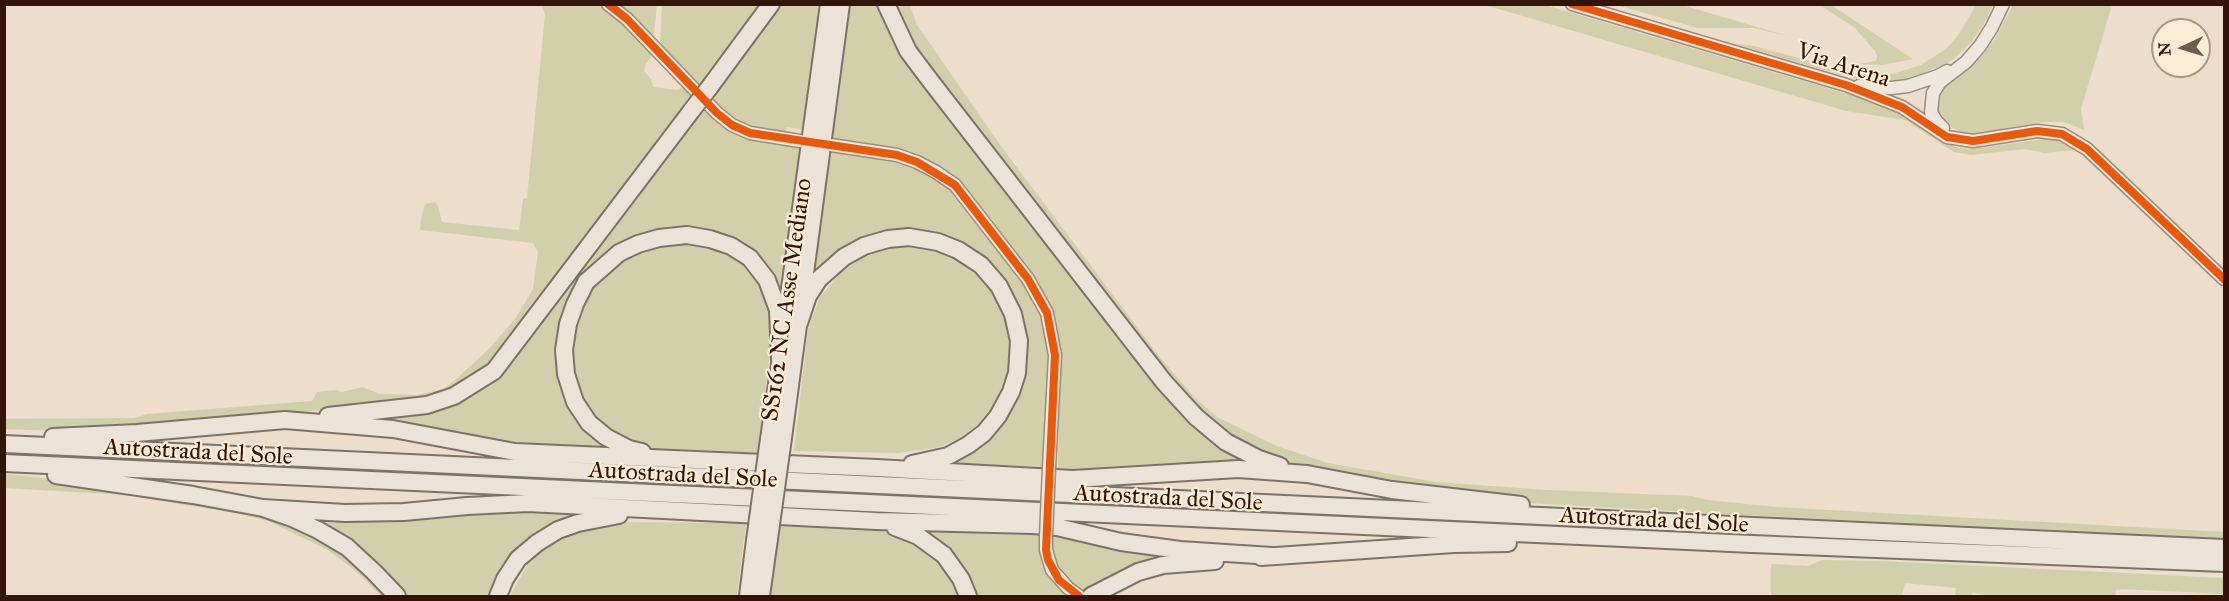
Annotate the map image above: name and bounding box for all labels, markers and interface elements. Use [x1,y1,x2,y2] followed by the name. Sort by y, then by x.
[2151,18,2211,78] north arrow
[1793,37,1893,95] street label: Via Arena
[2155,42,2174,57] text: N
[757,177,819,423] street label: SS162 NC Asse Mediano
[103,434,293,472] street label: Autostrada del Sole
[588,457,778,495] street label: Autostrada del Sole
[1073,480,1263,518] street label: Autostrada del Sole
[1559,502,1749,540] street label: Autostrada del Sole

